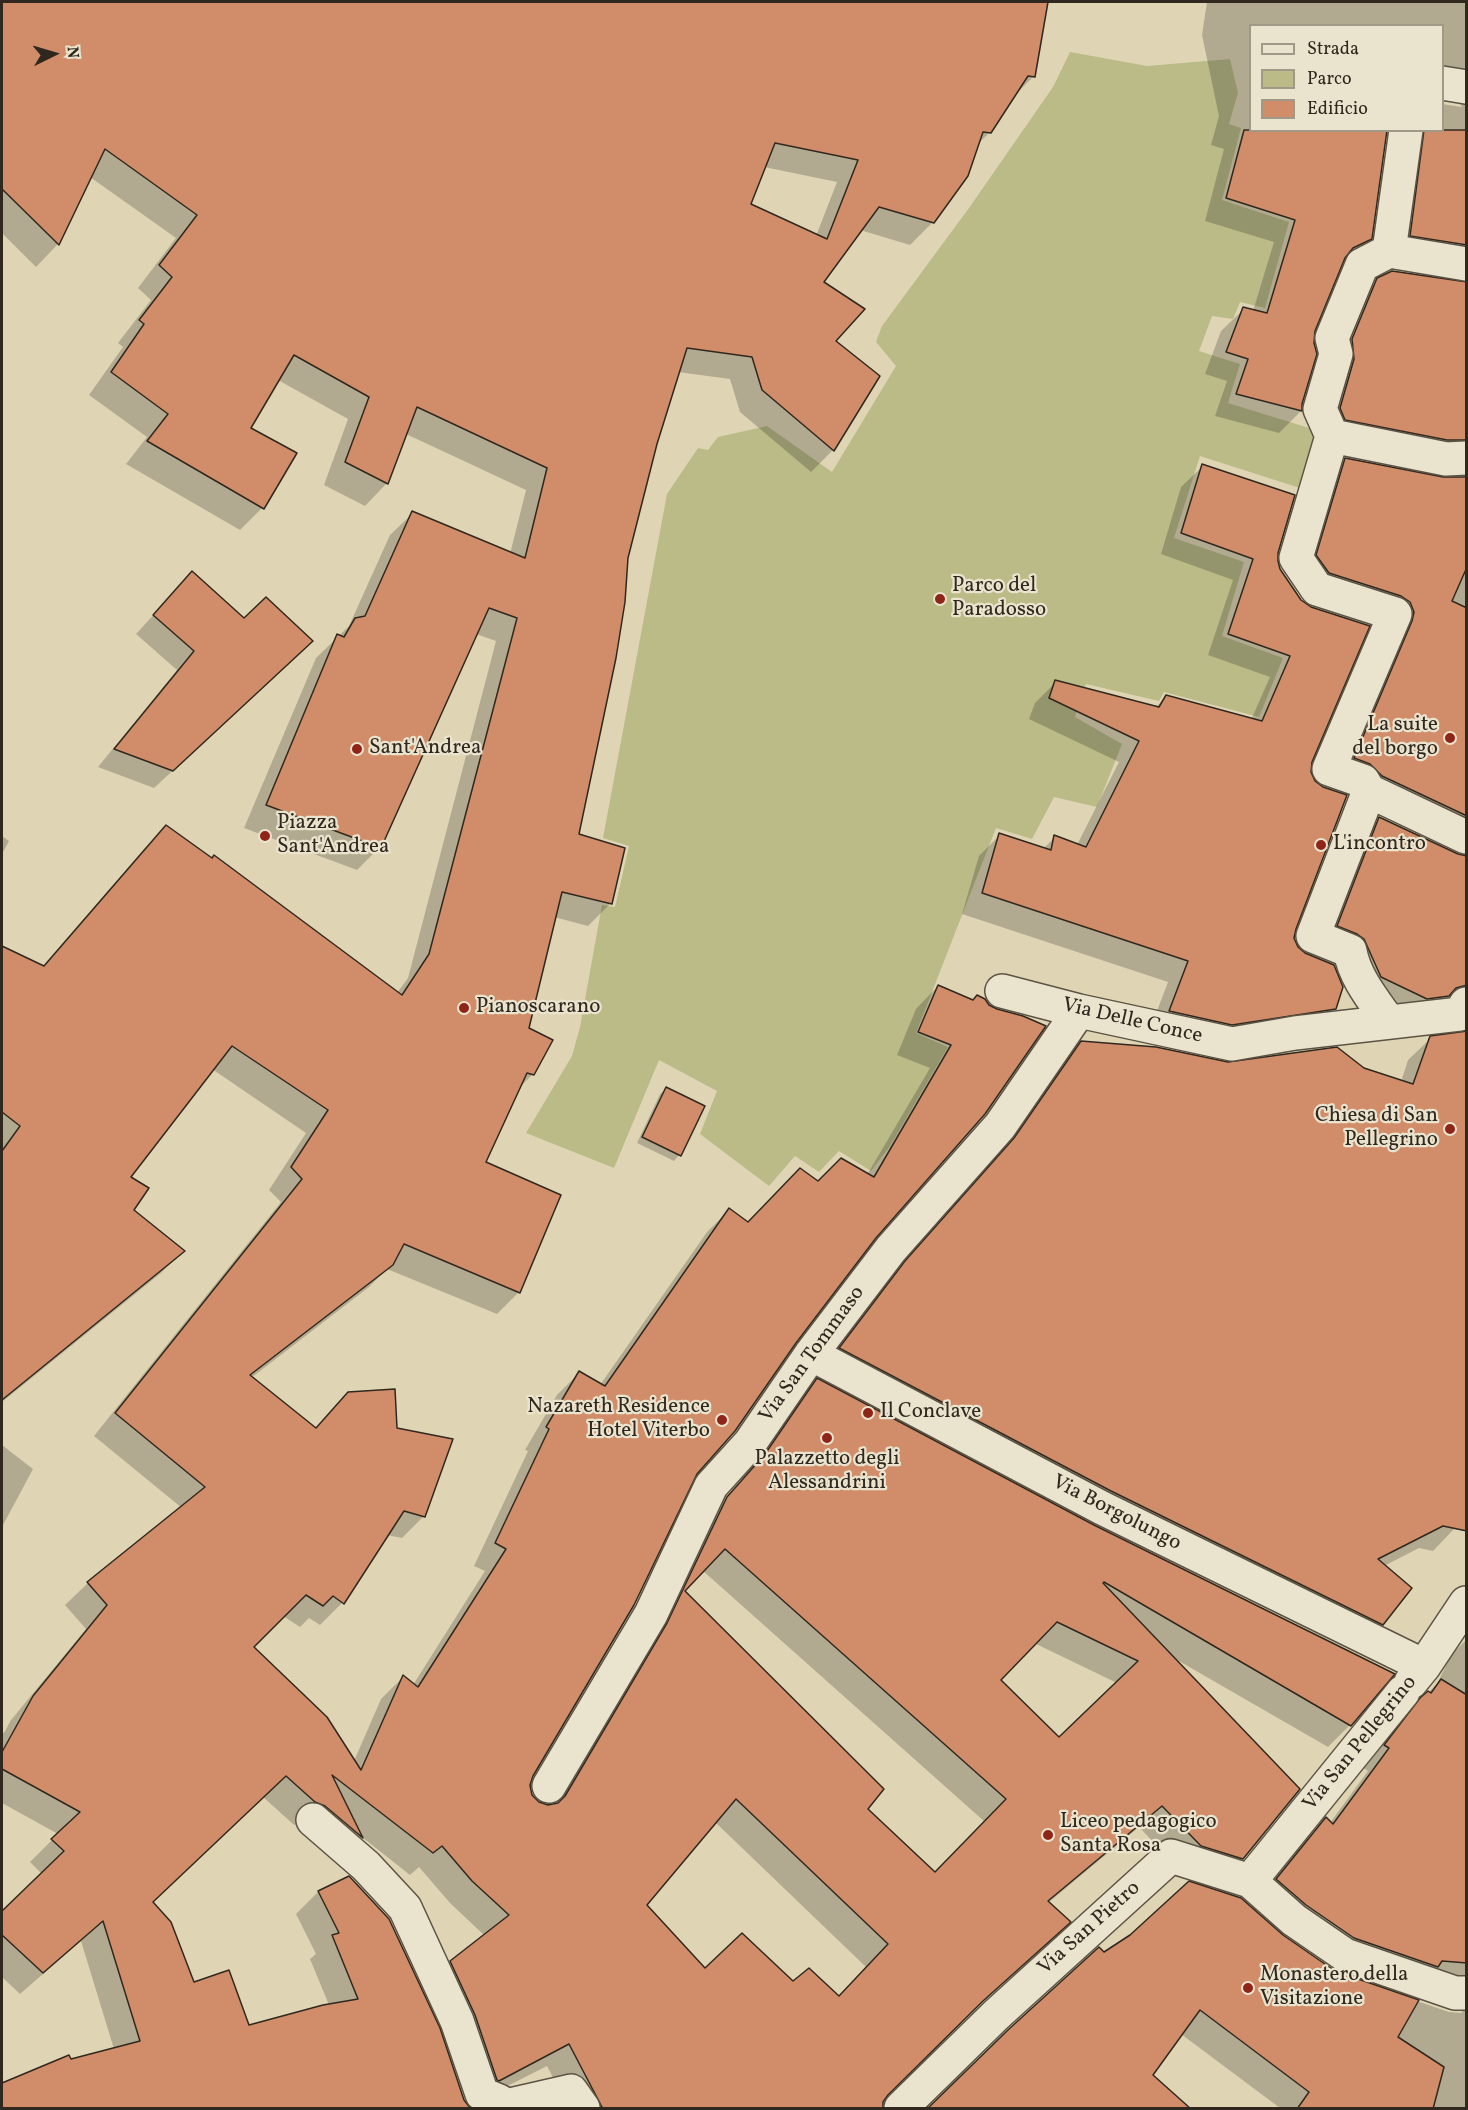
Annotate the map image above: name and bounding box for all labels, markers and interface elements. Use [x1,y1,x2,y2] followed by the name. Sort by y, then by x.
[24,24,84,84] north arrow
[1249,24,1444,132] legend
[1307,37,1359,62] text: Strada
[60,46,83,59] text: N
[1307,67,1352,92] text: Parco
[1307,97,1368,122] text: Edificio
[952,574,1046,624] place label: Parco del Paradosso
[933,592,947,606] marker: Parco del Paradosso
[1352,713,1438,763] place label: La suite del borgo
[1443,731,1457,745] marker: La suite del borgo
[369,736,481,762] place label: Sant'Andrea
[350,742,364,756] marker: Sant'Andrea
[277,811,389,861] place label: Piazza Sant'Andrea
[258,829,272,843] marker: Piazza Sant'Andrea
[1333,832,1426,858] place label: L'incontro
[1314,838,1328,852] marker: L'incontro
[1059,994,1205,1050] street label: Via Delle Conce
[476,995,600,1021] place label: Pianoscarano
[457,1001,471,1015] marker: Pianoscarano
[1315,1104,1438,1154] place label: Chiesa di San Pellegrino
[1443,1122,1457,1136] marker: Chiesa di San Pellegrino
[755,1282,871,1428] street label: Via San Tommaso
[527,1395,710,1445] place label: Nazareth Residence Hotel Viterbo
[880,1400,981,1426] place label: Il Conclave
[861,1406,875,1420] marker: Il Conclave
[715,1413,729,1427] marker: Nazareth Residence Hotel Viterbo
[820,1431,834,1445] marker: Palazzetto degli Alessandrini
[754,1447,900,1497] place label: Palazzetto degli Alessandrini
[1047,1471,1185,1557] street label: Via Borgolungo
[1299,1671,1423,1817] street label: Via San Pellegrino
[1060,1810,1217,1860] place label: Liceo pedagogico Santa Rosa
[1041,1828,1055,1842] marker: Liceo pedagogico Santa Rosa
[1034,1876,1146,1982] street label: Via San Pietro
[1260,1963,1408,2013] place label: Monastero della Visitazione
[1241,1981,1255,1995] marker: Monastero della Visitazione

